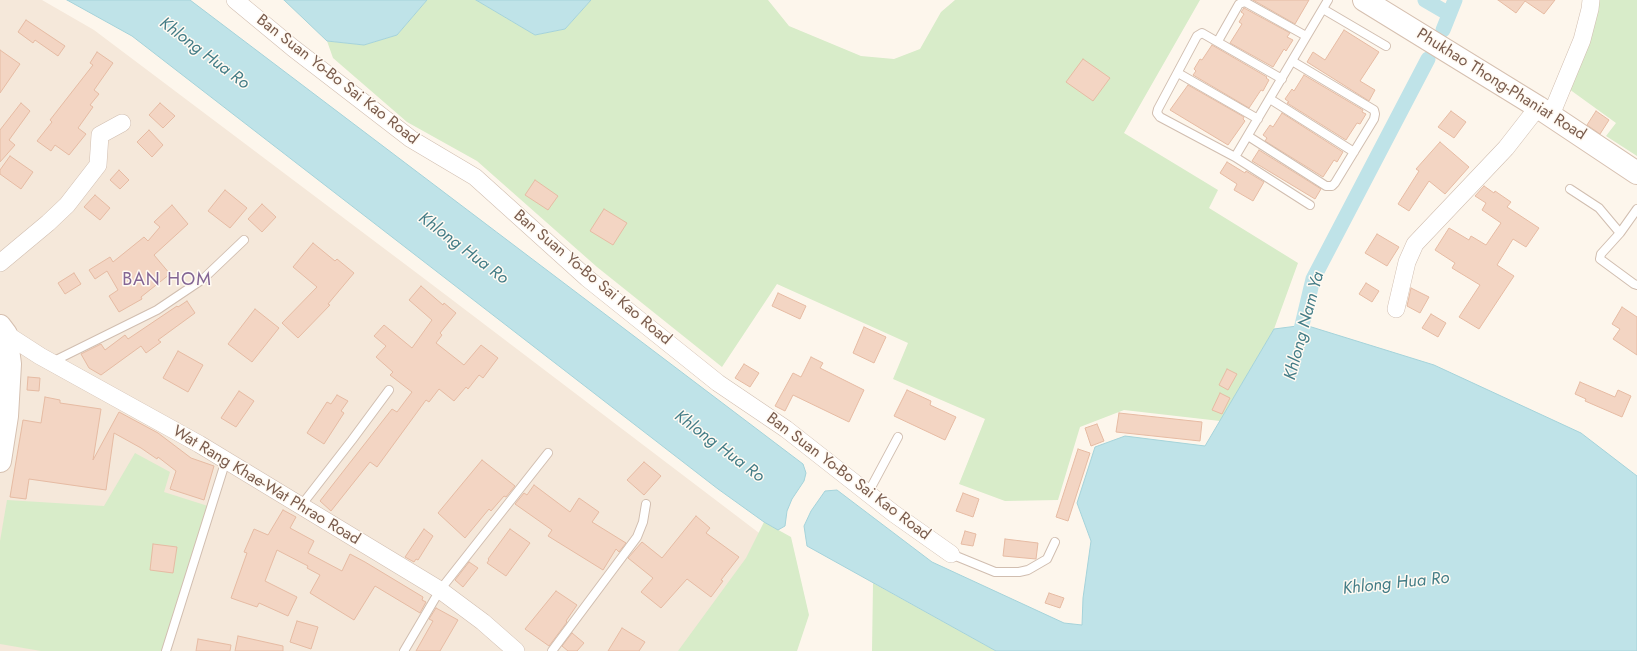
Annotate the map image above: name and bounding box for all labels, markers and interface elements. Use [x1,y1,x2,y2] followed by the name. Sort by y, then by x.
[252,11,422,149] street label: Ban Suan Yo-Bo Sai Kao Road
[155,14,253,94] water label: Khlong Hua Ro
[1413,25,1589,145] street label: Phukhao Thong-Phaniat Road
[509,206,675,350] street label: Ban Suan Yo-Bo Sai Kao Road
[414,209,512,289] water label: Khlong Hua Ro
[122,270,212,292] district label: BAN HOM
[1281,270,1329,382] water label: Khlong Nam Ya
[670,407,768,487] water label: Khlong Hua Ro
[762,409,934,545] street label: Ban Suan Yo-Bo Sai Kao Road
[169,422,363,550] street label: Wat Rang Khae-Wat Phrao Road
[1342,568,1450,600] water label: Khlong Hua Ro

